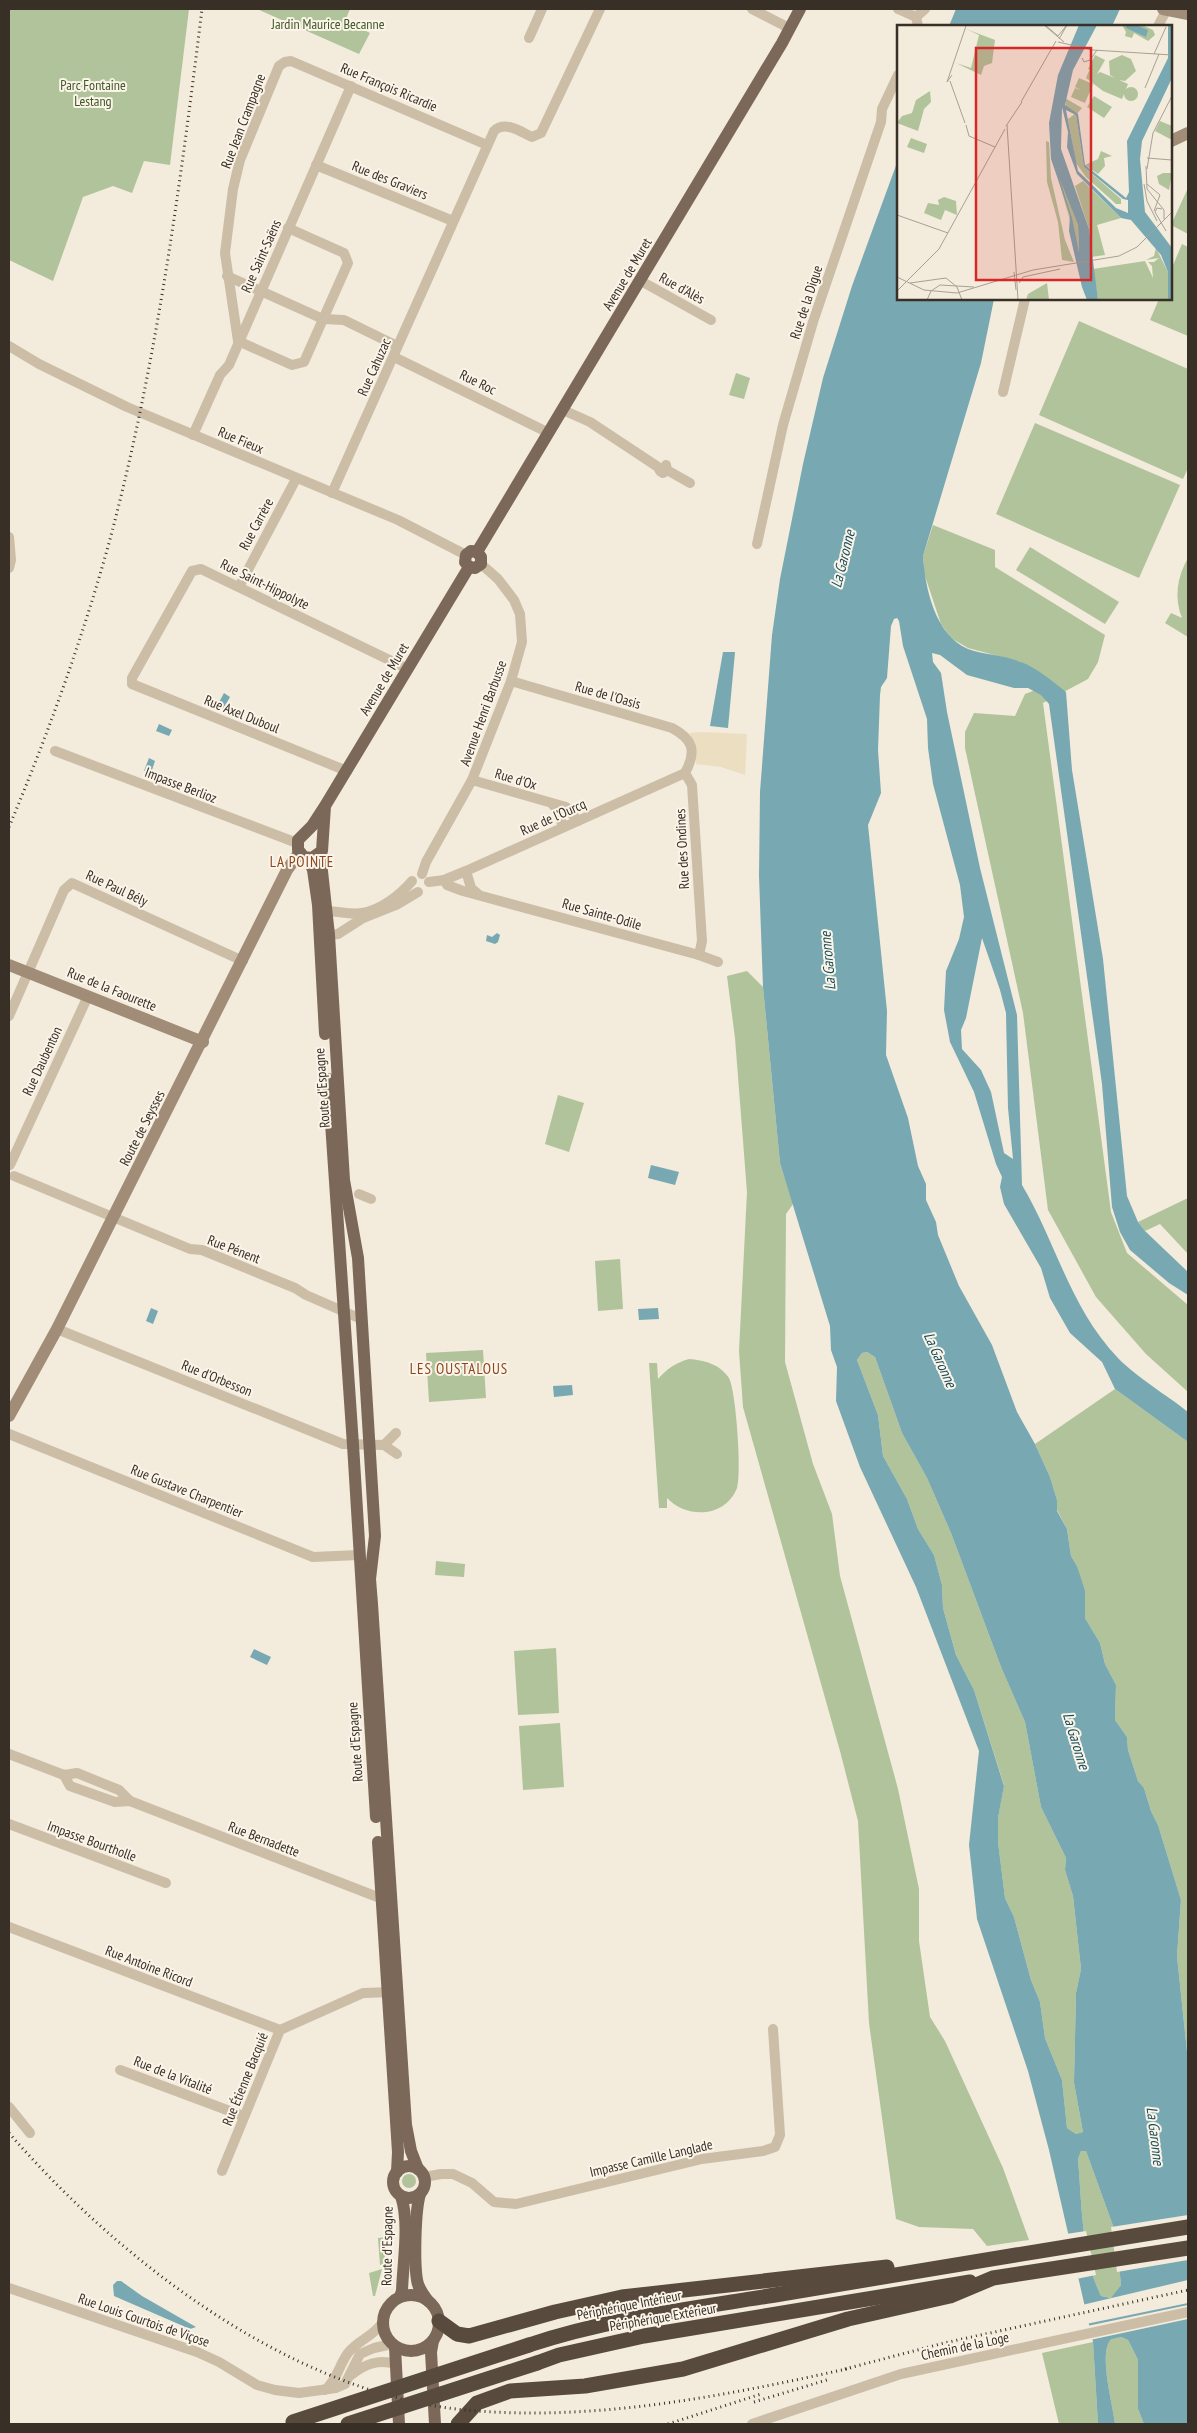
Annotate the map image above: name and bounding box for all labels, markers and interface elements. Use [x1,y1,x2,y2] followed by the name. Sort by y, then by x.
[271,15,385,33] park label: Jardin Maurice Becanne
[897,25,1172,300] inset map
[338,58,440,116] street label: Rue François Ricardie
[217,71,269,171] street label: Rue Jean Crampagne
[60,76,126,110] park label: Parc Fontaine Lestang
[349,157,431,203] street label: Rue des Graviers
[237,216,285,295] street label: Rue Saint-Saëns
[598,234,656,314] street label: Avenue de Muret
[786,263,826,341] street label: Rue de la Digue
[656,268,708,308] street label: Rue d'Alès
[353,335,395,399] street label: Rue Cahuzac
[457,365,499,399] street label: Rue Roc
[215,422,267,458] street label: Rue Fieux
[235,495,277,553] street label: Rue Carrère
[826,527,859,590] water label: La Garonne
[218,555,313,613] street label: Rue Saint-Hippolyte
[355,639,413,719] street label: Avenue de Muret
[456,658,511,768] street label: Avenue Henri Barbusse
[573,677,643,713] street label: Rue de l'Oasis
[202,691,283,738] street label: Rue Axel Duboul
[142,763,220,807] street label: Impasse Berlioz
[493,764,539,794] street label: Rue d'Ox
[517,795,589,839] street label: Rue de l'Ourcq
[671,808,693,890] street label: Rue des Ondines
[270,852,334,871] district label: LA POINTE
[83,866,152,910] street label: Rue Paul Bély
[560,894,644,934] street label: Rue Sainte-Odile
[815,930,840,991] water label: La Garonne
[65,963,159,1015] street label: Rue de la Faourette
[18,1023,66,1099] street label: Rue Daubenton
[310,1047,334,1128] street label: Route d'Espagne
[115,1087,169,1169] street label: Route de Seysses
[205,1231,263,1267] street label: Rue Pénent
[920,1329,961,1391] water label: La Garonne
[179,1356,255,1400] street label: Rue d'Orbesson
[410,1359,508,1378] district label: LES OUSTALOUS
[128,1460,246,1522] street label: Rue Gustave Charpentier
[343,1701,367,1782] street label: Route d'Espagne
[1059,1710,1094,1772] water label: La Garonne
[45,1817,139,1866] street label: Impasse Bourtholle
[226,1817,302,1861] street label: Rue Bernadette
[103,1941,195,1991] street label: Rue Antoine Ricord
[218,2029,272,2128] street label: Rue Étienne Bacquié
[131,2052,215,2098] street label: Rue de la Vitalité
[1143,2106,1169,2167] water label: La Garonne
[588,2135,714,2181] street label: Impasse Camille Langlade
[377,2206,397,2286] street label: Route d'Espagne
[575,2286,683,2324] street label: Périphérique Intérieur
[76,2289,212,2351] street label: Rue Louis Courtois de Viçose
[608,2299,718,2335] street label: Périphérique Extérieur
[919,2328,1011,2364] street label: Chemin de la Loge

